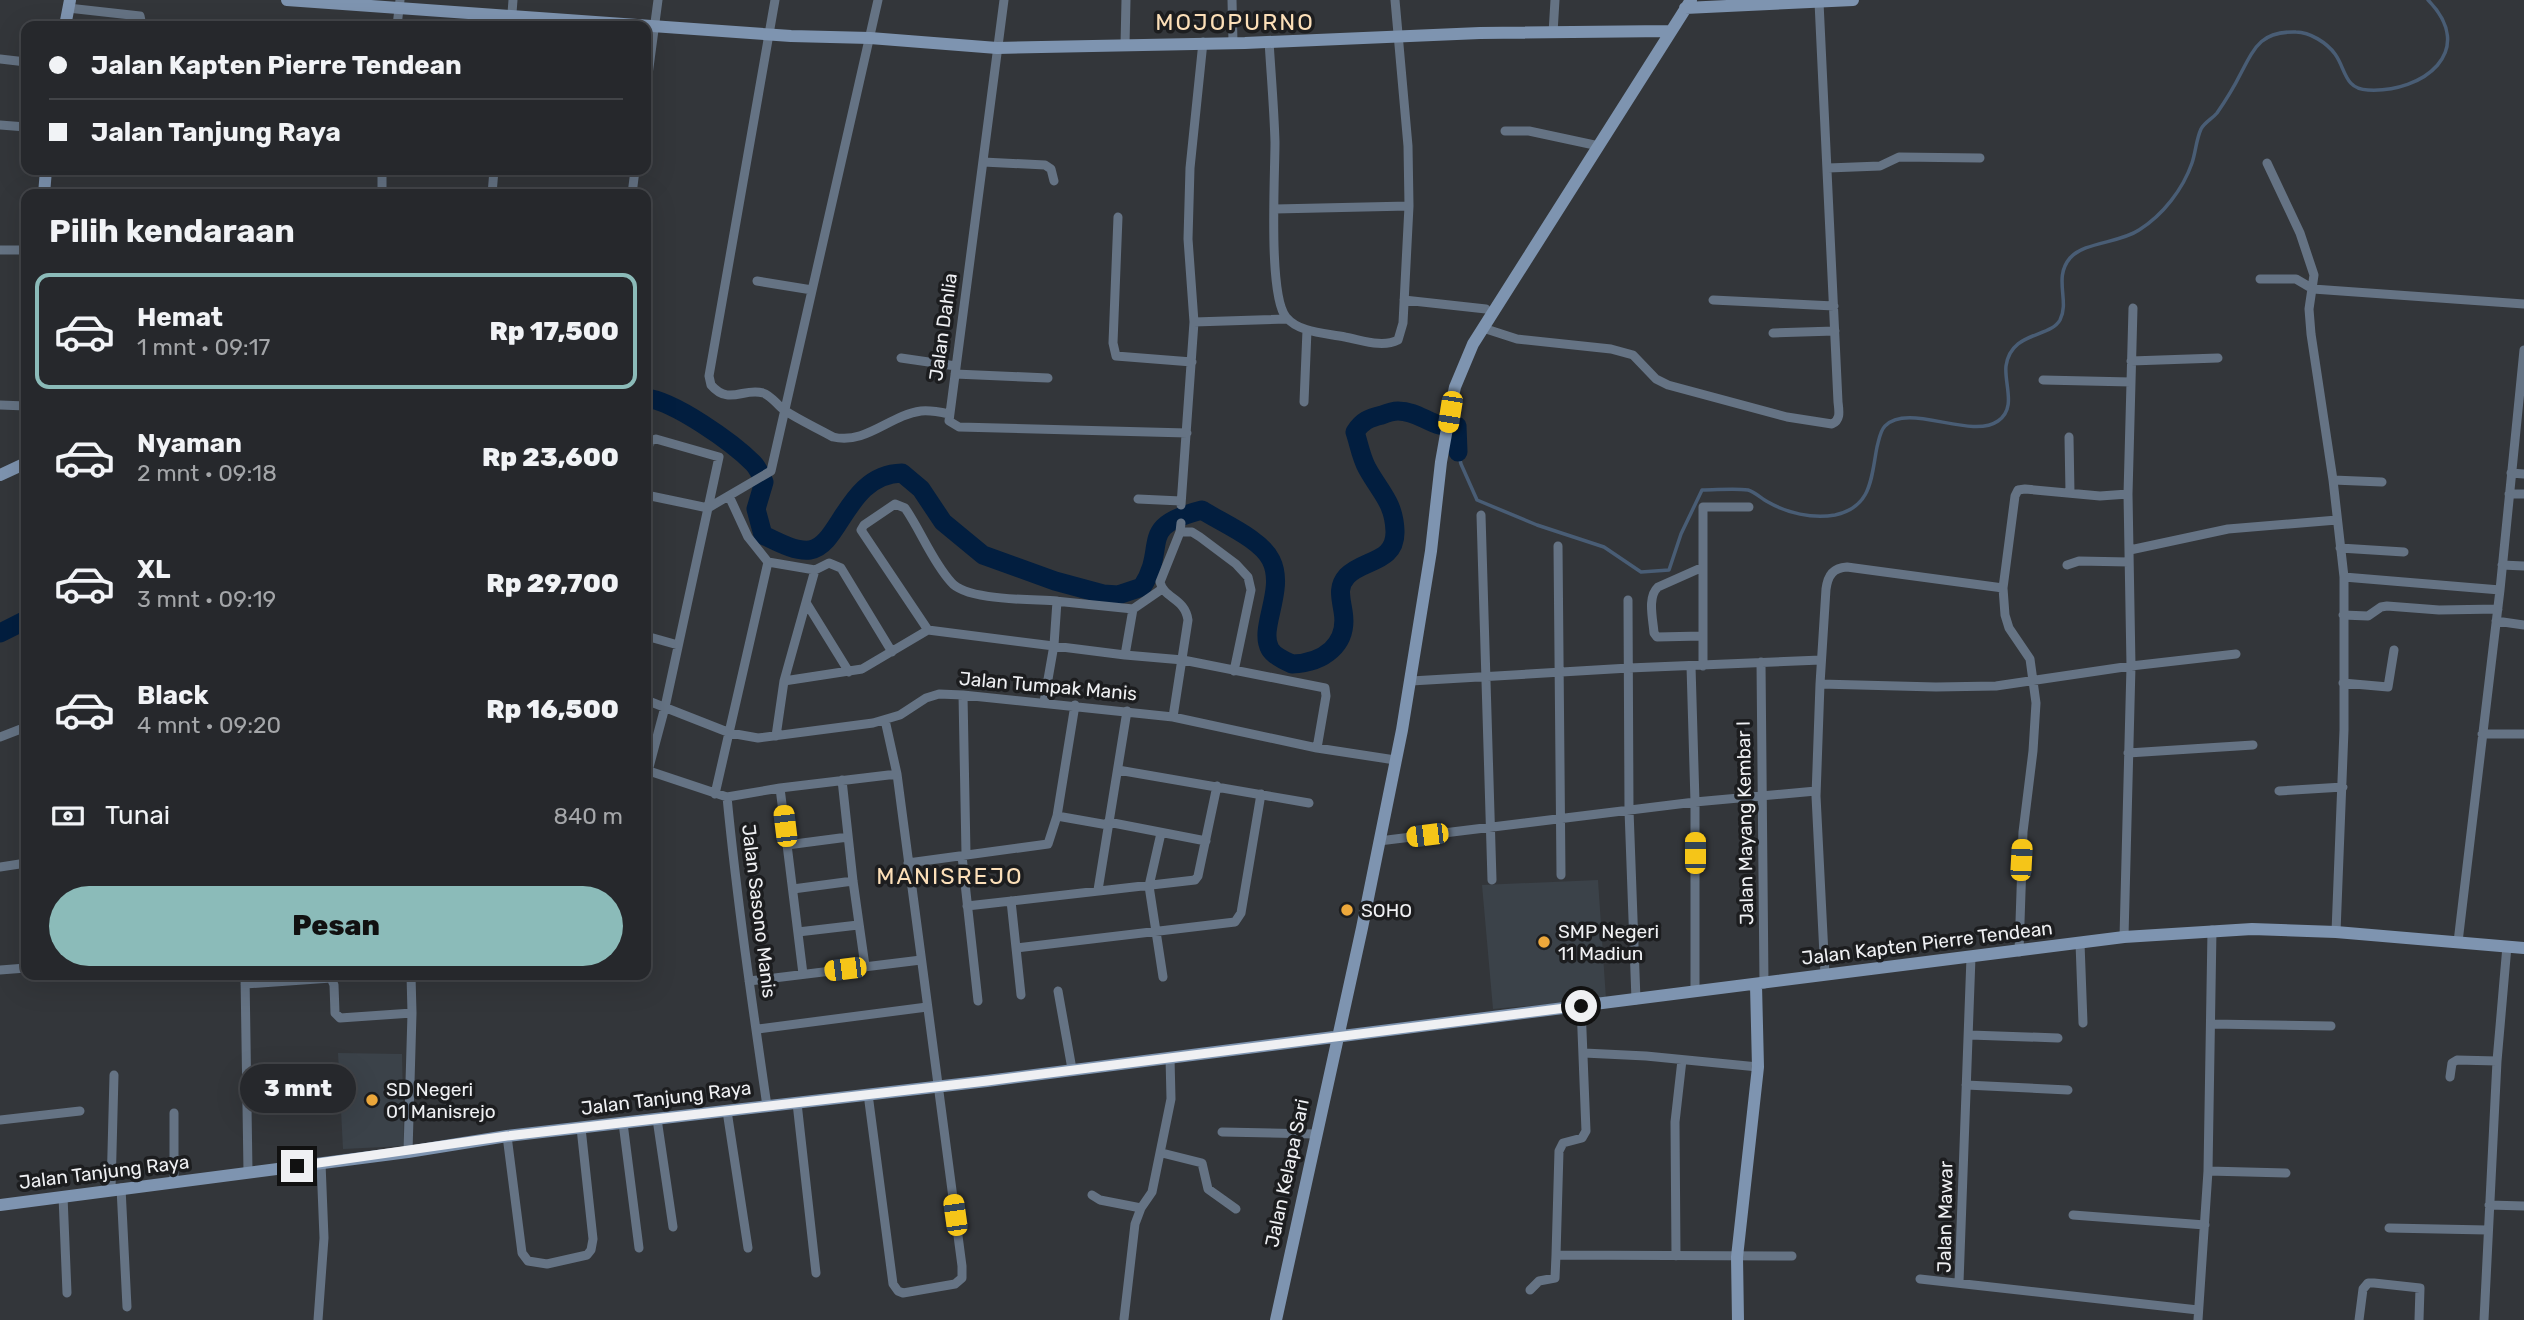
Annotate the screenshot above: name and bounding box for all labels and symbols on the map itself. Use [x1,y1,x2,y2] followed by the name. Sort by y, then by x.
[1155,8,1315,36] district label: MOJOPURNO
[924,272,962,382] street label: Jalan Dahlia
[1437,390,1464,434] car
[958,667,1138,705] street label: Jalan Tumpak Manis
[1732,721,1758,925] street label: Jalan Mayang Kembar I
[773,804,798,848] car
[1405,822,1450,848] car
[737,823,781,999] street label: Jalan Sasono Manis
[1685,832,1706,874] car
[2010,838,2033,882] car
[876,862,1024,890] district label: MANISREJO
[1361,899,1412,922] place label: SOHO
[1339,902,1355,918] marker: SOHO
[1800,916,2054,970] street label: Jalan Kapten Pierre Tendean
[1558,920,1659,965] place label: SMP Negeri 11 Madiun
[1536,934,1552,950] marker: SMP Negeri 11 Madiun
[823,956,868,982] car
[1565,990,1597,1022] route start
[239,1064,355,1114] callout: 3 mnt
[579,1076,753,1120] street label: Jalan Tanjung Raya
[386,1078,496,1123] place label: SD Negeri 01 Manisrejo
[364,1092,380,1108] marker: SD Negeri 01 Manisrejo
[1260,1097,1314,1249] street label: Jalan Kelapa Sari
[17,1150,191,1194] street label: Jalan Tanjung Raya
[281,1150,313,1182] route end
[1933,1160,1957,1273] street label: Jalan Mawar
[942,1193,969,1237] car

